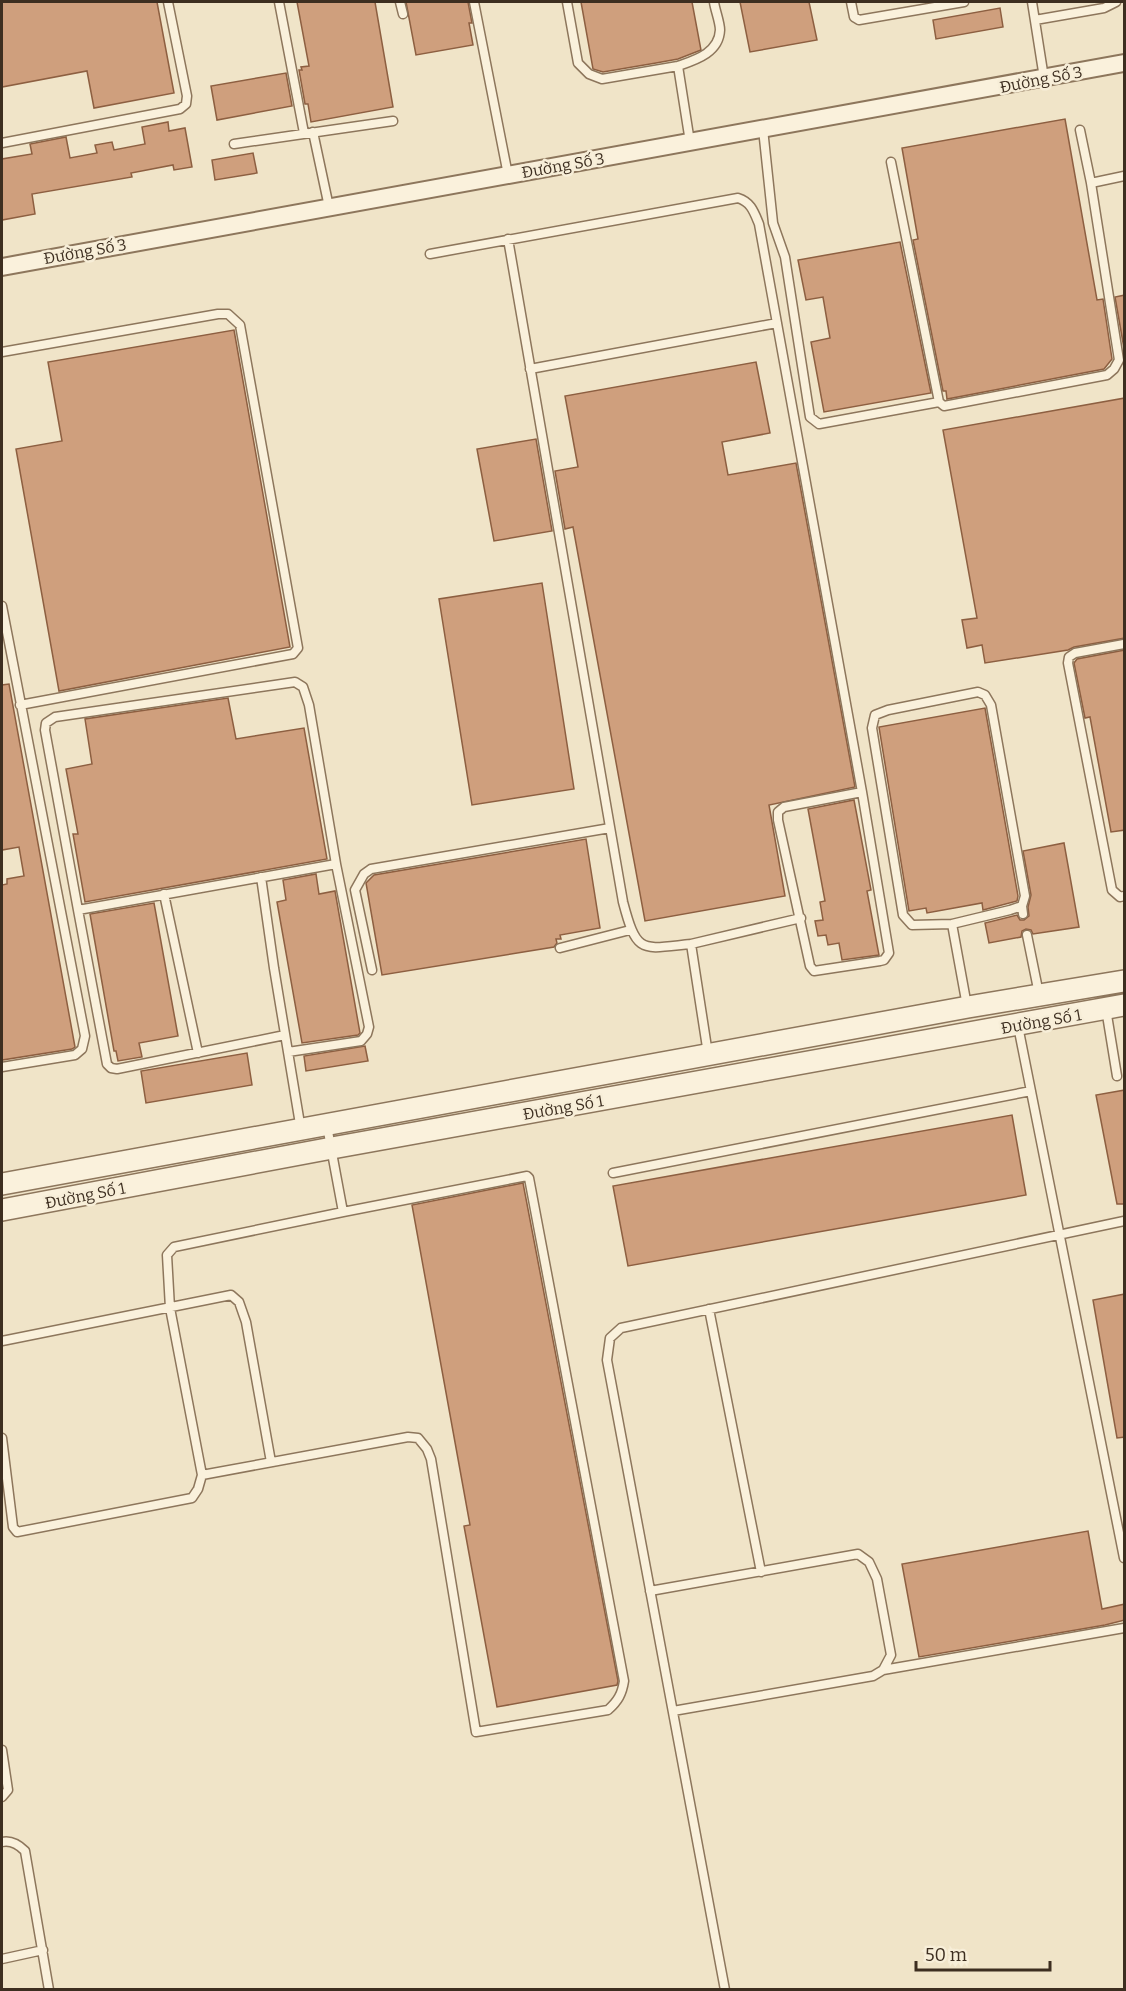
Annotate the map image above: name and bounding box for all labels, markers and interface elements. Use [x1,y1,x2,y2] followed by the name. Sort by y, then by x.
[998,61,1084,97] street label: Đường Số 3
[520,148,606,182] street label: Đường Số 3
[42,234,128,268] street label: Đường Số 3
[999,1004,1083,1038] street label: Đường Số 1
[521,1090,605,1124] street label: Đường Số 1
[43,1177,127,1213] street label: Đường Số 1
[916,1934,1050,1972] scale bar
[925,1944,967,1966] text: 50 m

